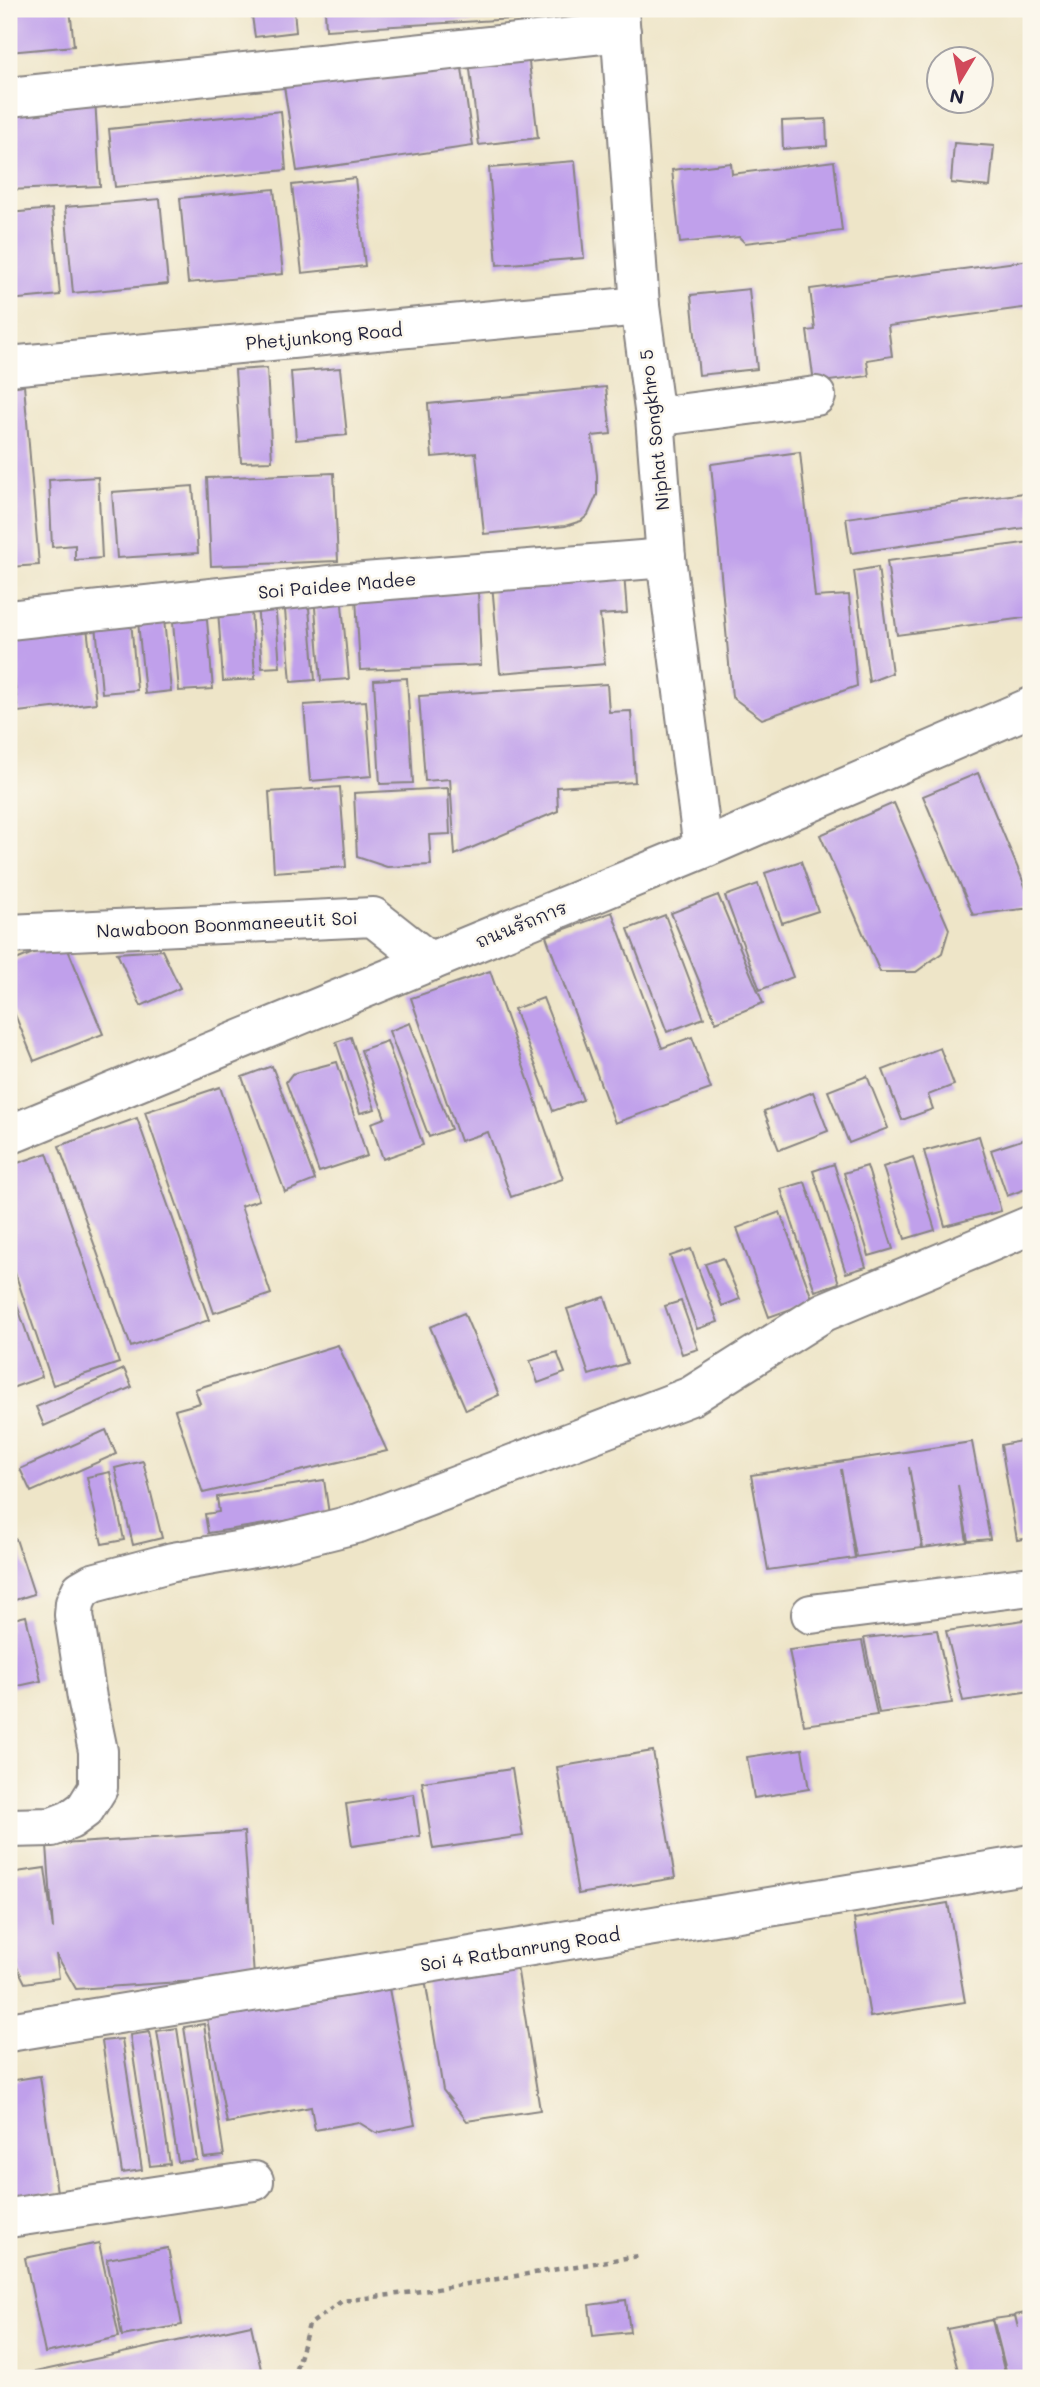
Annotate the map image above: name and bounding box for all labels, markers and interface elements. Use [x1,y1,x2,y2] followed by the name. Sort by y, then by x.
[925,46,995,116] north arrow
[948,84,966,111] text: N
[245,317,403,355] street label: Phetjunkong Road
[634,348,674,512] street label: Niphat Songkhro 5
[257,566,417,604] street label: Soi Paidee Madee
[472,895,570,953] street label: ถนนรัถการ
[96,905,358,943] street label: Nawaboon Boonmaneeutit Soi
[419,1921,621,1977] street label: Soi 4 Ratbanrung Road

